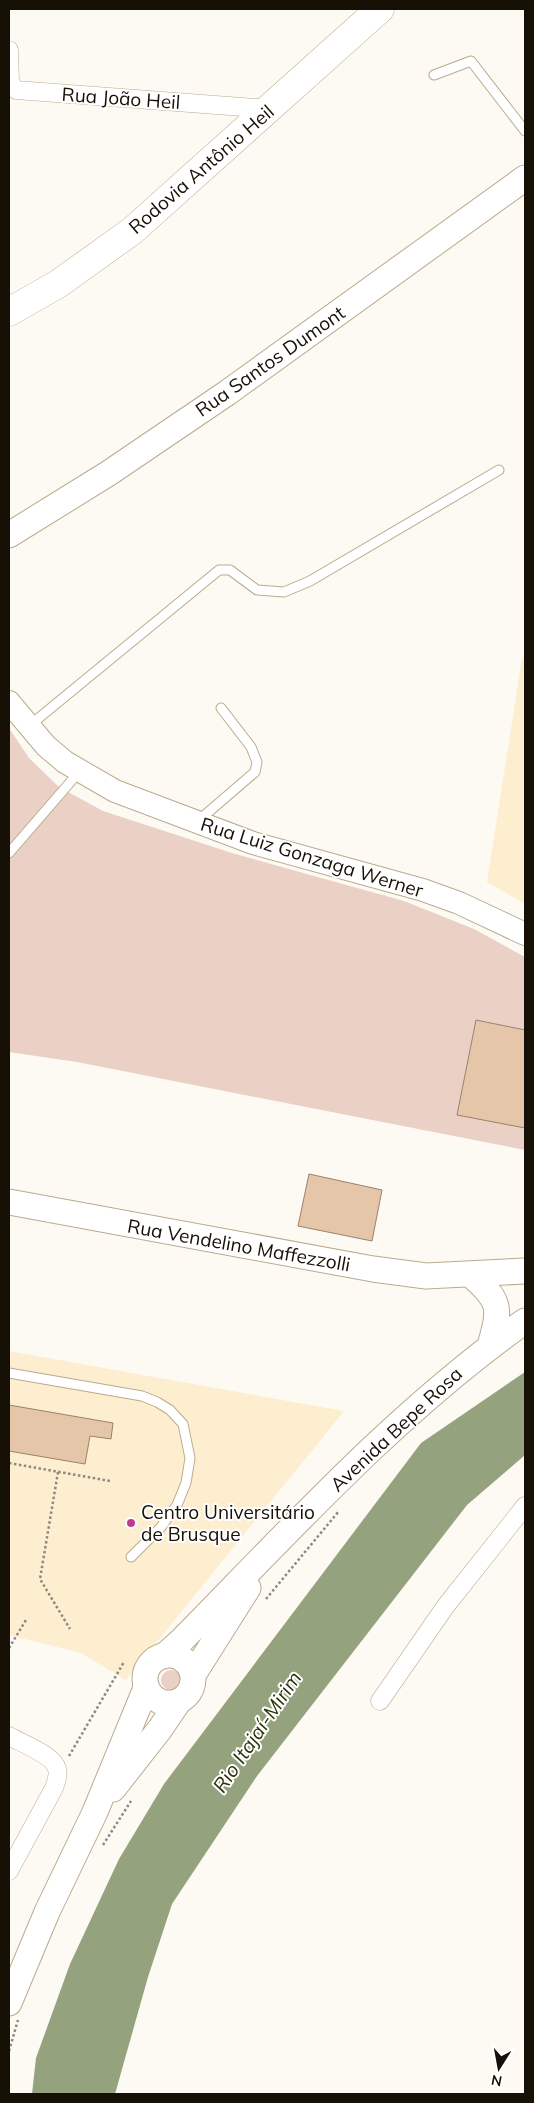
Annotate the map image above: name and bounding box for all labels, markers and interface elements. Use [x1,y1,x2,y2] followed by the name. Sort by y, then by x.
[61,82,181,114] street label: Rua João Heil
[123,99,279,239] street label: Rodovia Antônio Heil
[191,300,350,422] street label: Rua Santos Dumont
[198,812,426,902] street label: Rua Luiz Gonzaga Werner
[126,1214,352,1276] street label: Rua Vendelino Maffezzolli
[325,1362,467,1496] street label: Avenida Bepe Rosa
[141,1500,315,1546] place label: Centro Universitário de Brusque
[125,1517,137,1529] marker: Centro Universitário de Brusque
[207,1666,306,1797] water label: Rio Itajaí-Mirim
[474,2043,524,2093] north arrow
[490,2071,503,2091] text: N

